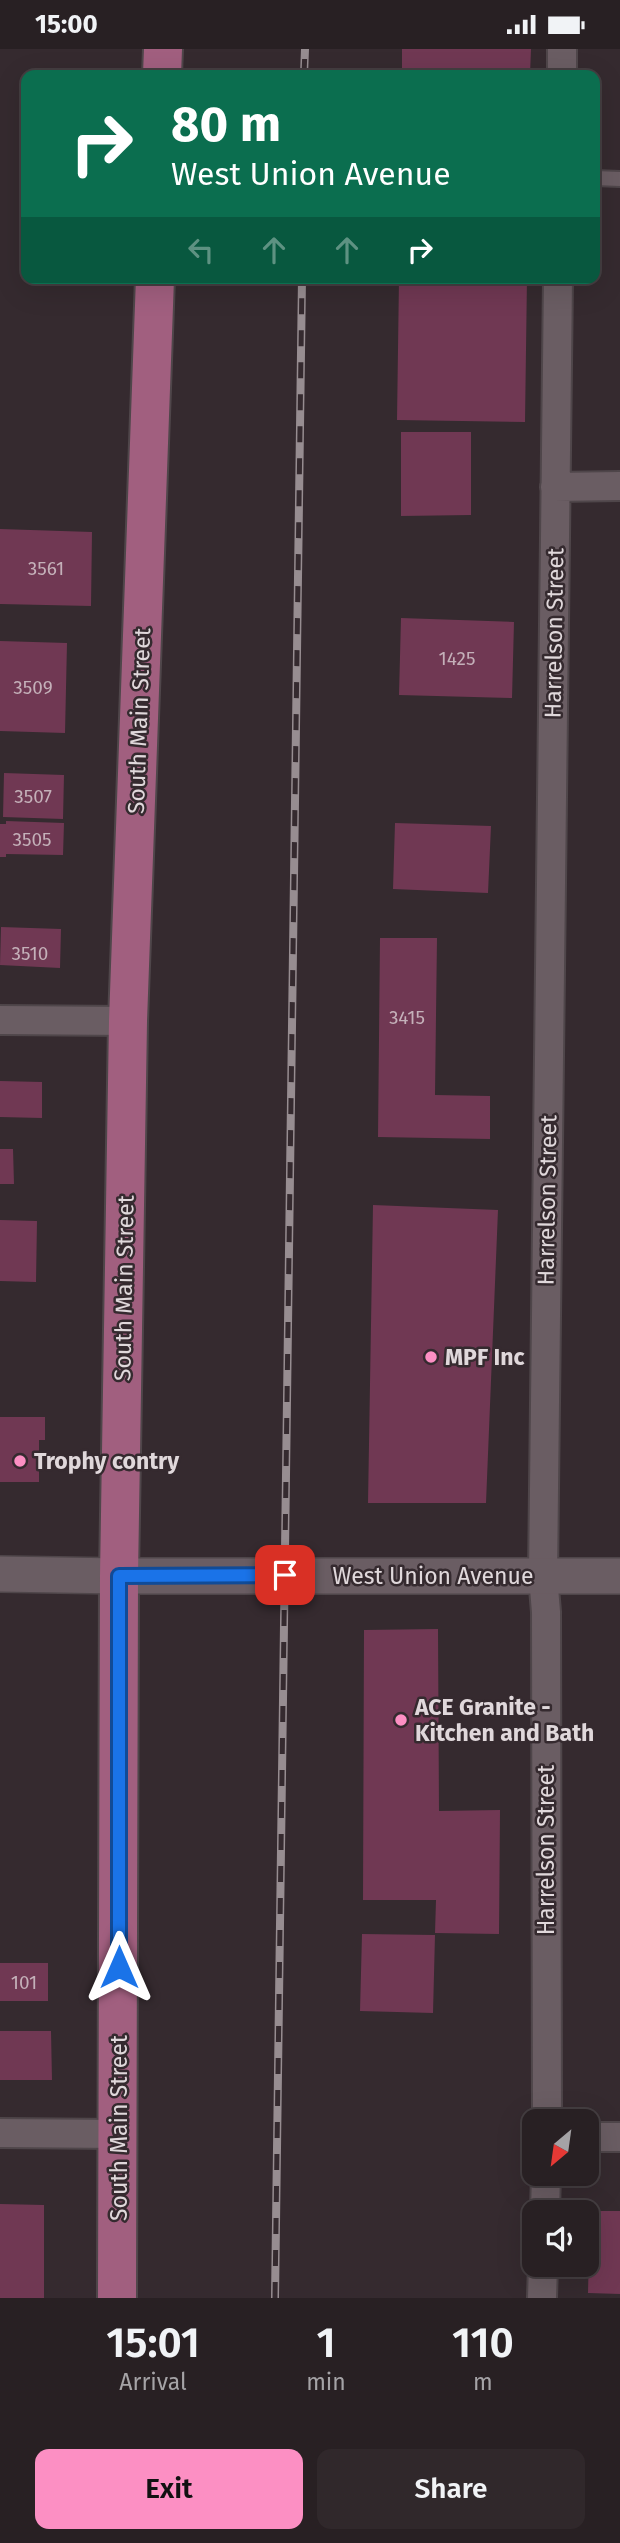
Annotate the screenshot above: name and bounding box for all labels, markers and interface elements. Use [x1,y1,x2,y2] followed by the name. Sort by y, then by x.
[35,9,98,40] text: 15:00
[171,95,281,154] text: 80 m
[56,98,147,189] icon: right
[171,155,451,193] text: West Union Avenue
[182,231,220,269] icon: left
[255,231,293,269] icon: ahead
[328,231,366,269] icon: ahead
[401,231,439,269] icon: right
[539,547,569,719] street label: Harrelson Street
[28,557,64,580] house number: 3561
[122,627,156,814] street label: South Main Street
[439,647,475,670] house number: 1425
[13,676,53,699] house number: 3509
[14,785,52,808] house number: 3507
[12,828,52,851] house number: 3505
[12,942,48,965] house number: 3510
[389,1006,425,1029] house number: 3415
[532,1114,562,1286] street label: Harrelson Street
[108,1194,140,1381] street label: South Main Street
[445,1343,525,1371] place label: MPF Inc
[423,1349,439,1365] marker: MPF Inc
[34,1447,180,1475] place label: Trophy contry
[12,1453,28,1469] marker: Trophy contry
[255,1545,315,1605] pin
[266,1556,304,1594] icon: arrive
[333,1562,533,1590] street label: West Union Avenue
[414,1693,594,1747] place label: ACE Granite - Kitchen and Bath
[393,1712,409,1728] marker: ACE Granite - Kitchen and Bath
[532,1764,560,1935] street label: Harrelson Street
[82,1930,156,2004] position arrow
[11,1971,37,1994] house number: 101
[105,2034,133,2221] street label: South Main Street
[522,2109,598,2186] north arrow
[522,2109,599,2277] map controls
[522,2200,599,2277] button: sound
[106,2318,200,2368] text: 15:01
[316,2318,336,2368] text: 1
[452,2318,514,2368] text: 110
[119,2368,187,2396] text: Arrival
[306,2368,346,2396] text: min
[473,2368,493,2396] text: m
[35,2449,303,2529] button: Exit
[317,2449,585,2529] button: Share

